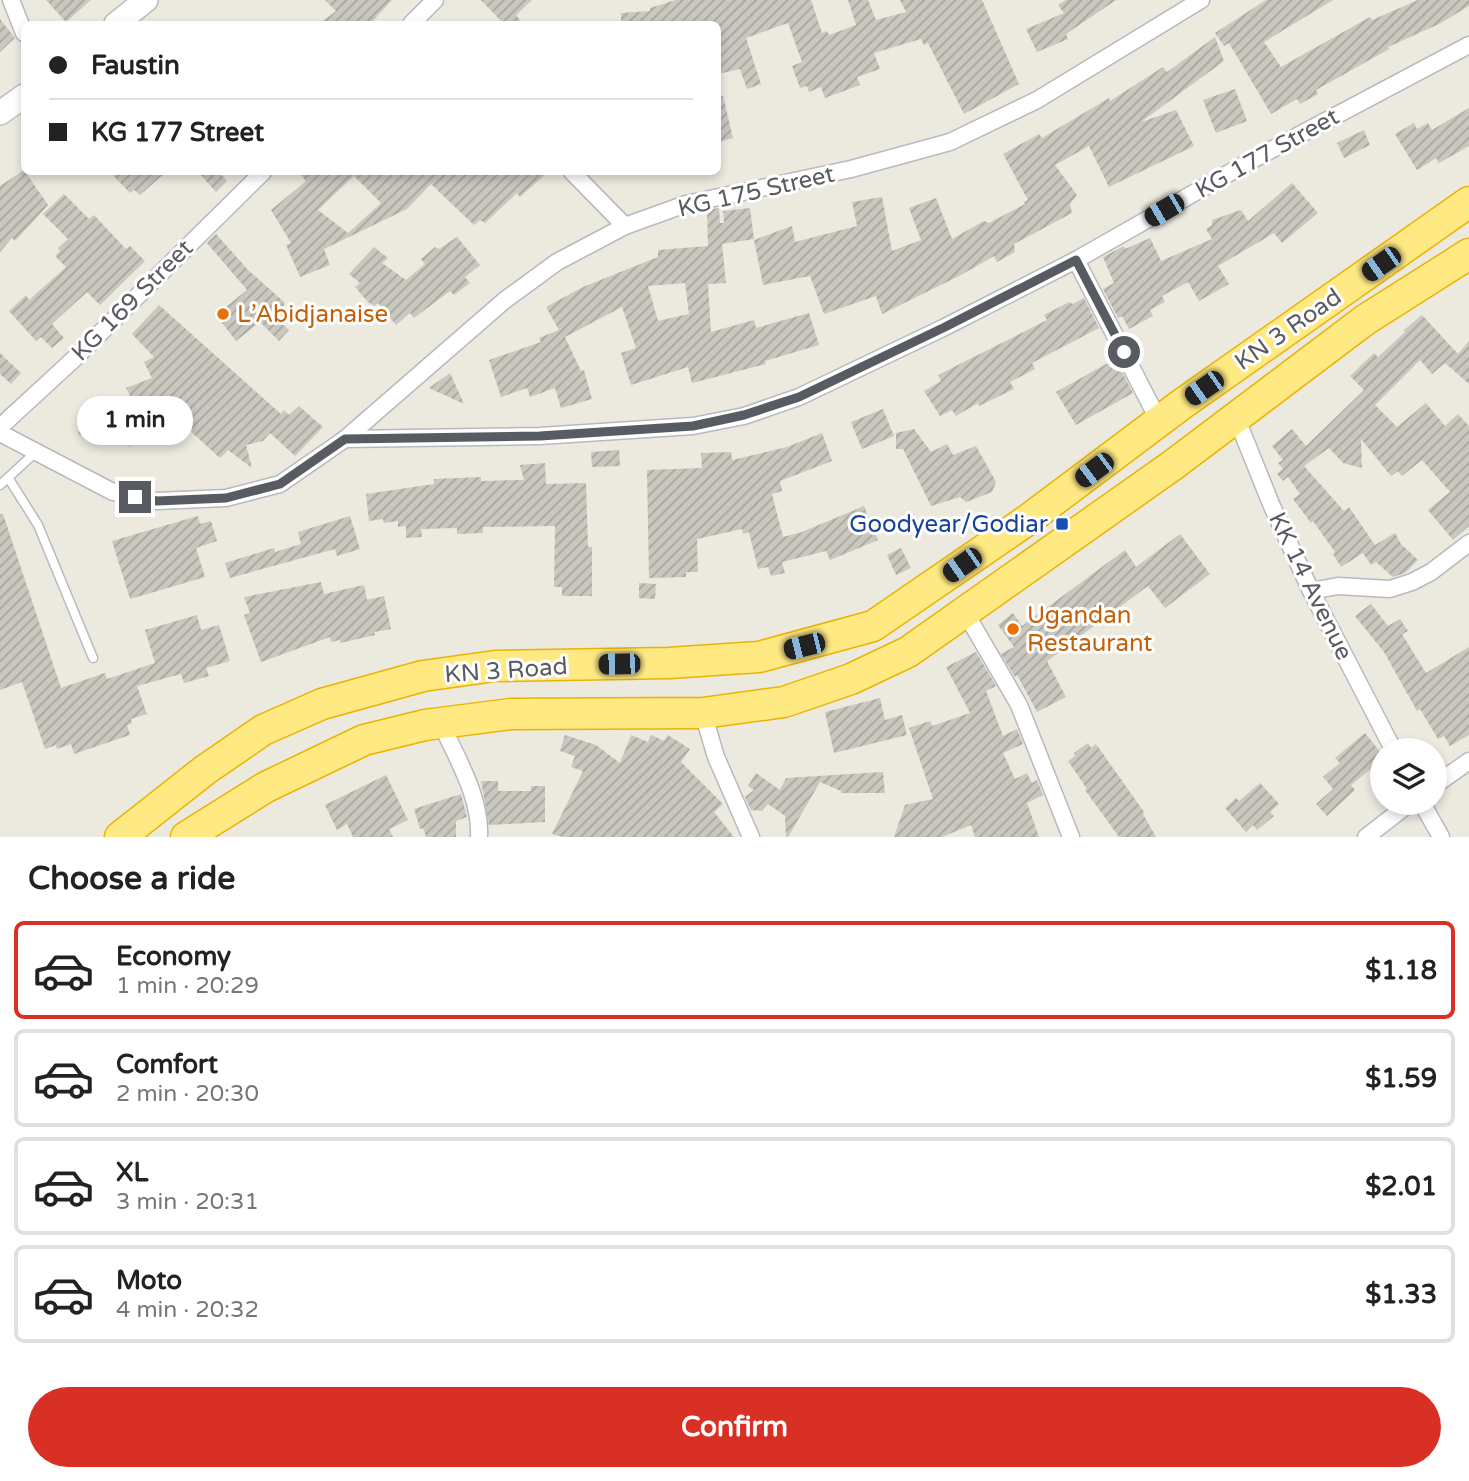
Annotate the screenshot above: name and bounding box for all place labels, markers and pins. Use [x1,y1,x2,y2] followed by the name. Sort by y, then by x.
[237,300,388,329] place label: L’Abidjanaise
[215,306,231,322] marker: L’Abidjanaise
[849,510,1049,539] place label: Goodyear/Godiar
[1054,516,1070,532] marker: Goodyear/Godiar
[1027,601,1152,658] place label: Ugandan Restaurant
[1005,621,1021,637] marker: Ugandan Restaurant

